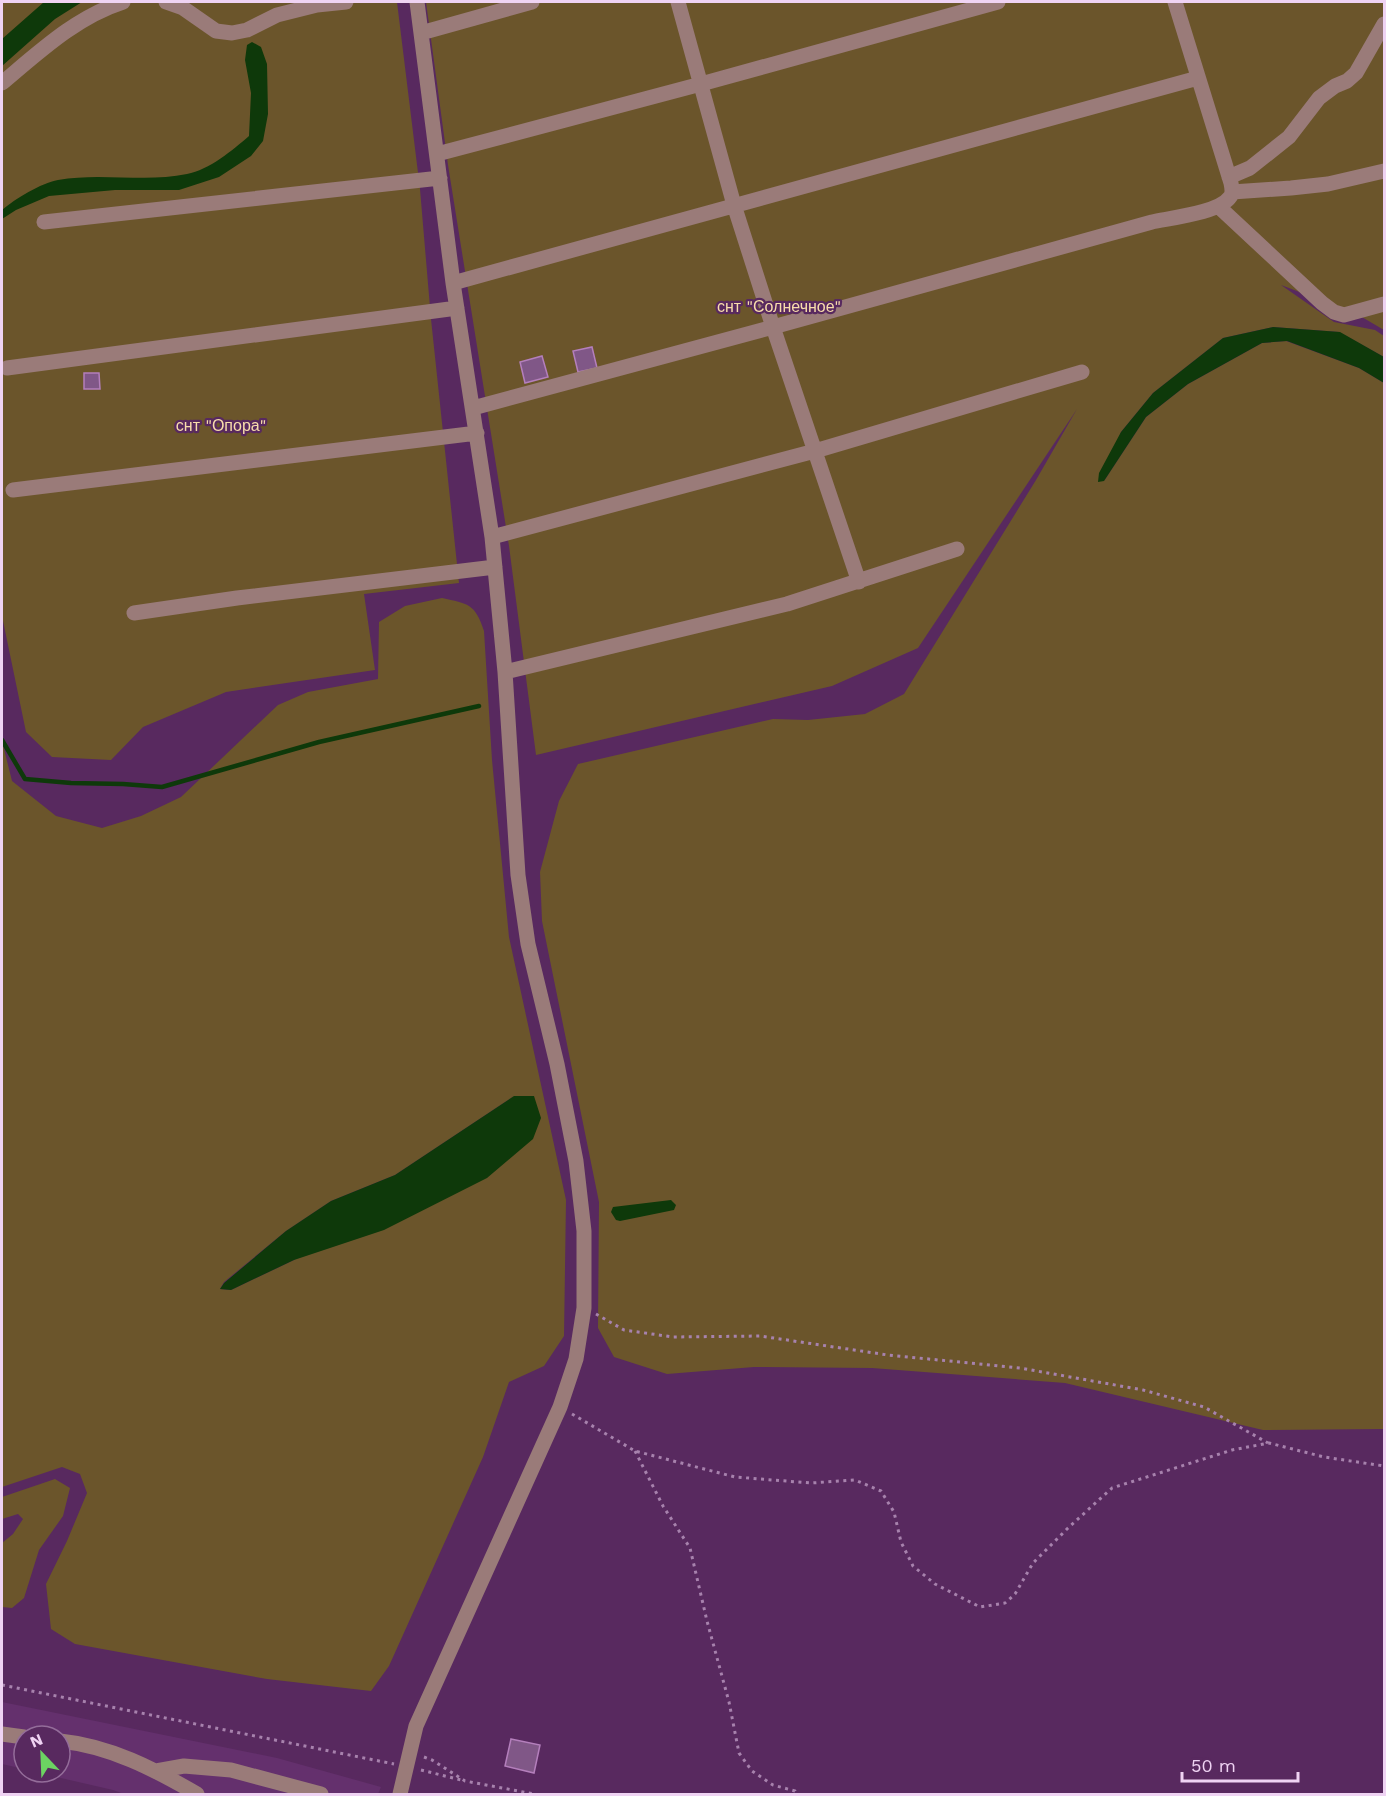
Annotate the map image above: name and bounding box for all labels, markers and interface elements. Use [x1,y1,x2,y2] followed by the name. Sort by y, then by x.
[717,297,841,316] park label: снт "Солнечное"
[176,416,266,435] park label: снт "Опора"
[12,1724,72,1784] north arrow
[27,1730,46,1752] text: N
[1182,1745,1298,1783] scale bar
[1191,1755,1236,1776] text: 50 m

